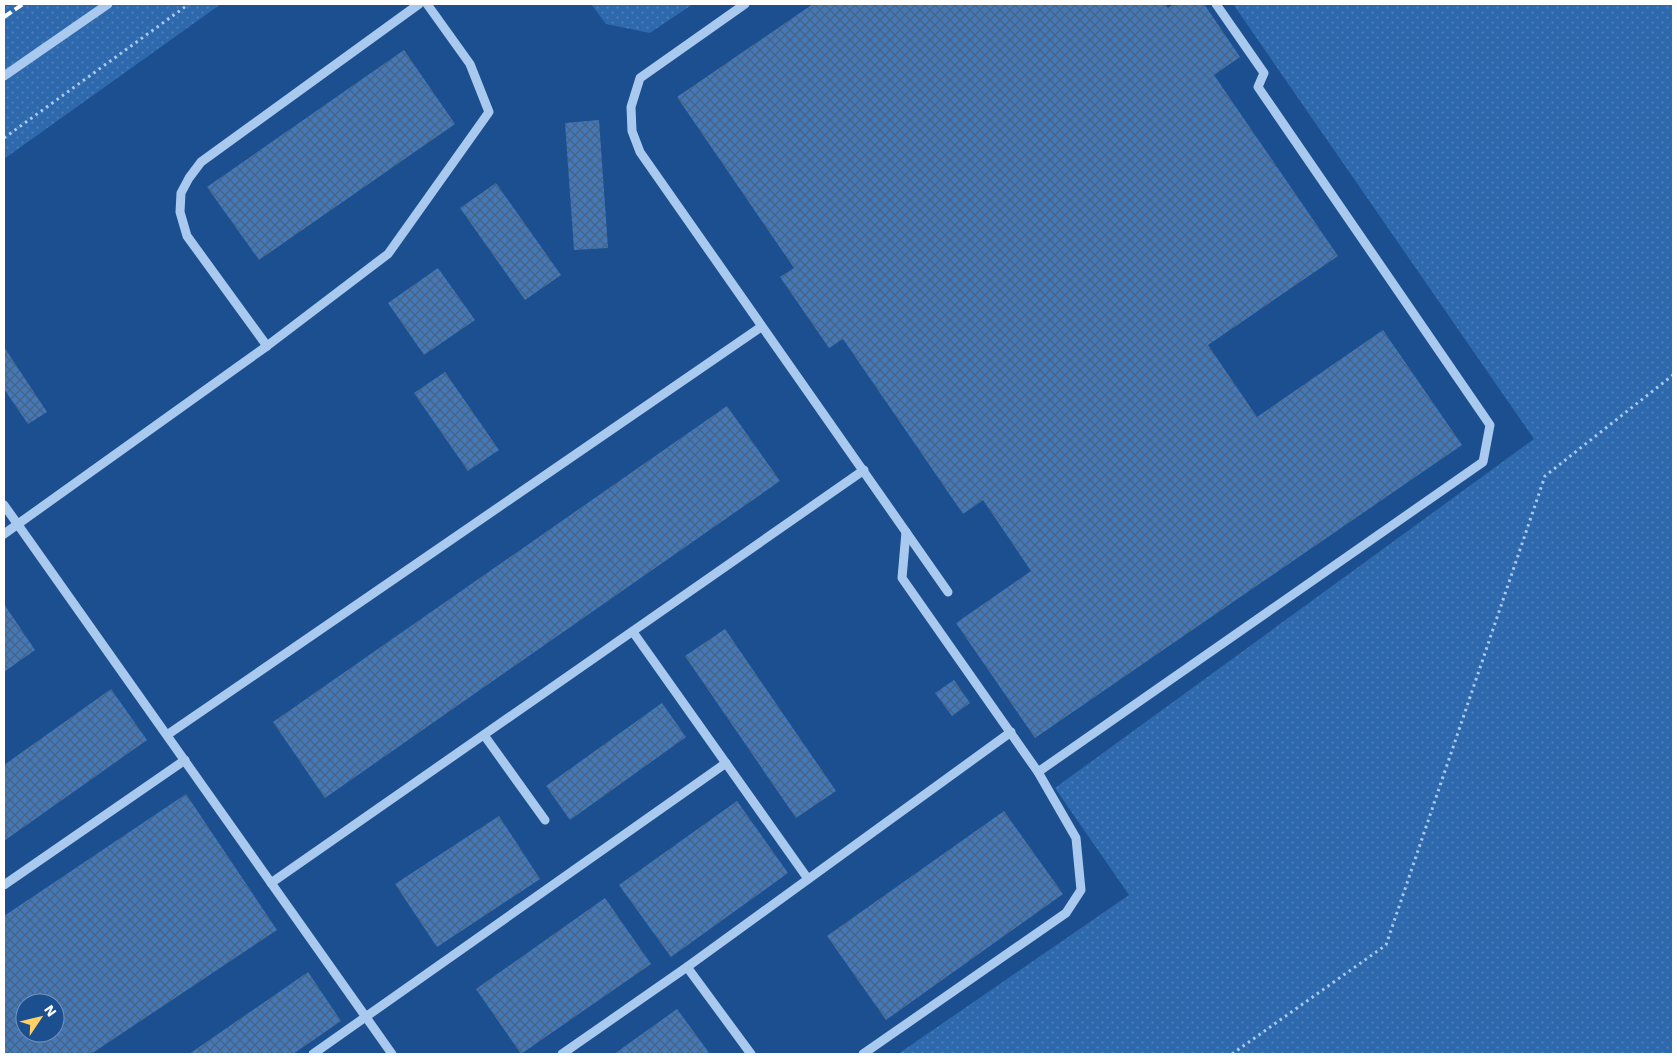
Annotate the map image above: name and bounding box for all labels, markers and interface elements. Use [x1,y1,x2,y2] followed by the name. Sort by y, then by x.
[15,993,65,1043] north arrow
[41,1002,60,1019] text: N

